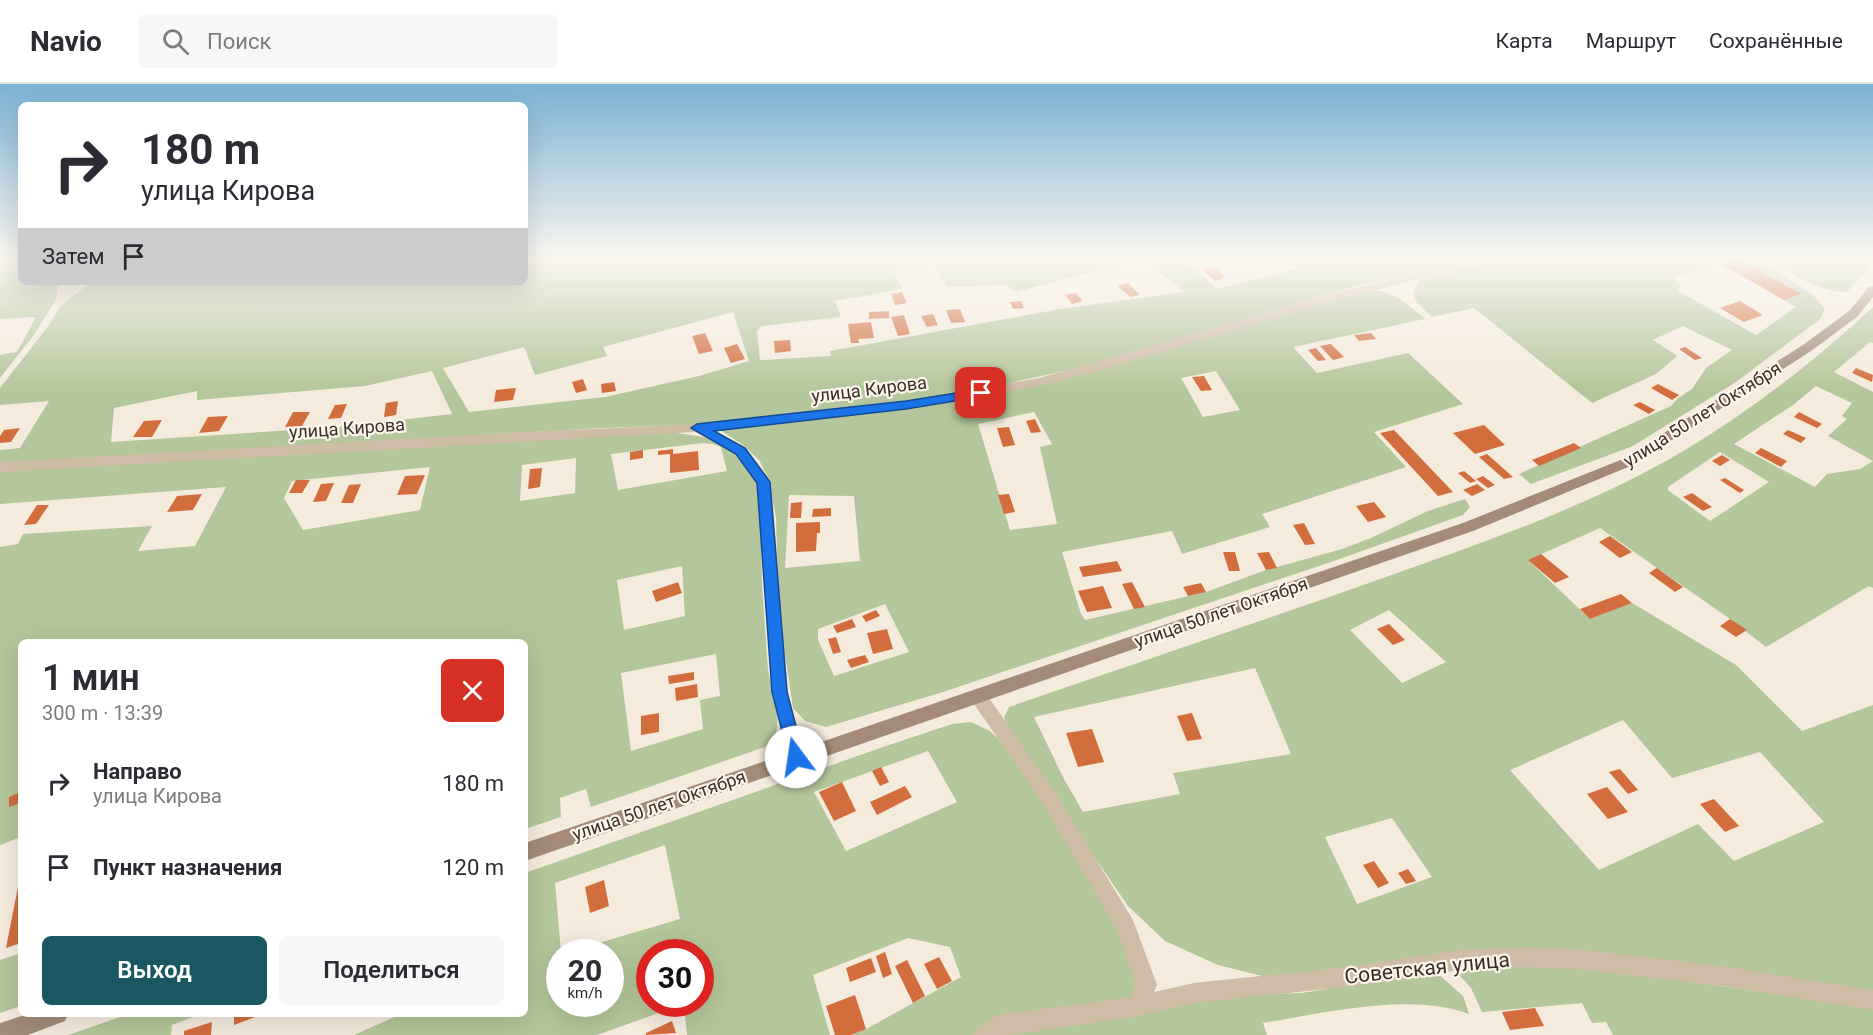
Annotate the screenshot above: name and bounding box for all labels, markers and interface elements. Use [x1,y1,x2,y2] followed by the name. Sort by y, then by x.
[138,14,558,68] search box
[30,25,102,58] text: Navio
[159,25,192,58] icon: search
[207,29,271,54] text: Поиск
[1496,29,1553,53] text: Карта
[1586,29,1676,53] text: Маршрут
[1709,29,1843,53] text: Сохранённые
[141,125,260,174] text: 180 m
[42,126,120,204] icon: right
[141,175,315,207] text: улица Кирова
[117,240,150,273] icon: arrive
[42,244,105,269] text: Затем
[1619,357,1785,471] street label: улица 50 лет Октября
[955,367,1006,418] pin
[810,372,928,406] street label: улица Кирова
[964,376,997,409] icon: arrive
[288,413,406,443] street label: улица Кирова
[1132,572,1310,652] street label: улица 50 лет Октября
[42,657,140,699] text: 1 мин
[441,659,504,722] button: close
[42,701,163,725] text: 300 m · 13:39
[764,725,828,789] position arrow
[93,759,182,784] text: Направо
[570,765,748,845] street label: улица 50 лет Октября
[42,767,75,800] icon: right
[442,771,504,796] text: 180 m
[93,784,222,808] text: улица Кирова
[42,851,75,884] icon: arrive
[93,855,282,880] text: Пункт назначения
[442,855,504,880] text: 120 m
[42,936,267,1005] button: Выход
[279,936,504,1005] button: Поделиться
[636,939,714,1017] speed limit sign: 30
[1343,947,1511,989] street label: Советская улица
[568,953,602,988] text: 20
[567,984,603,1002] text: km/h

